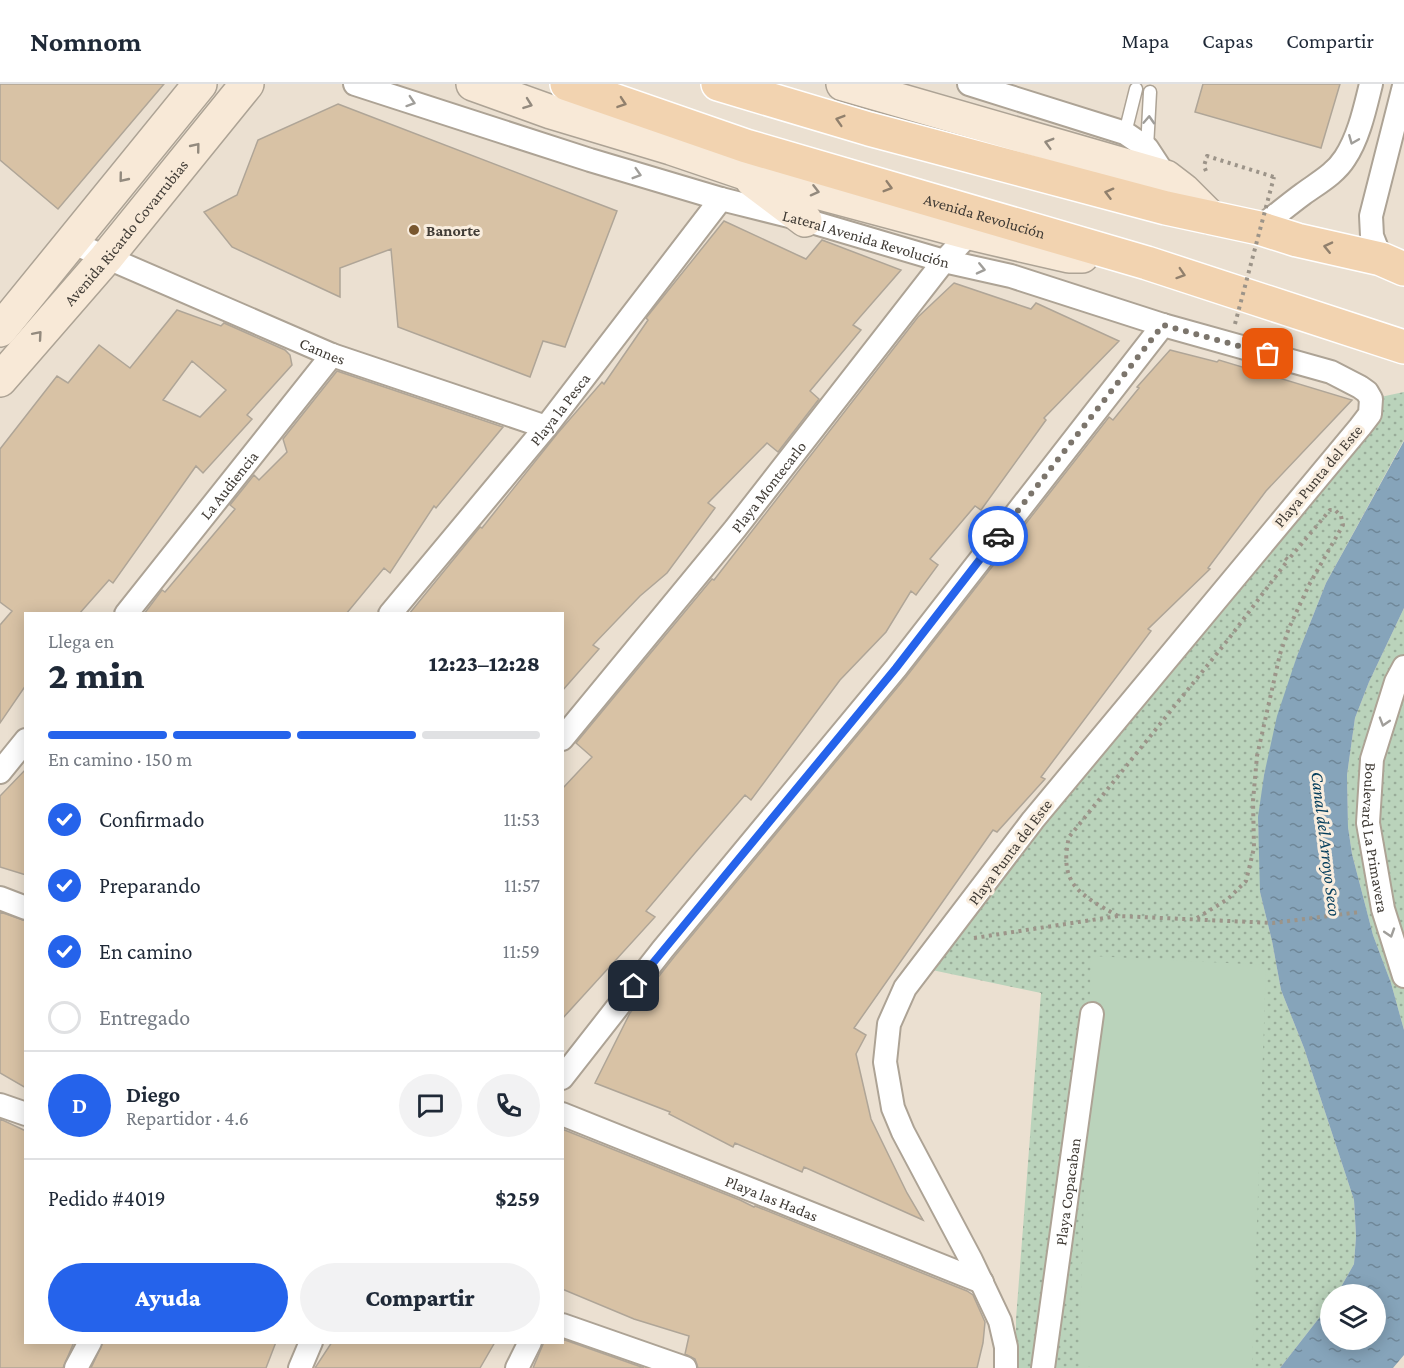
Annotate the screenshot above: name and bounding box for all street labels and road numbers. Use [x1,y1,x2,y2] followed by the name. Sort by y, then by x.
[60,156,191,309] street label: Avenida Ricardo Covarrubias
[922,190,1048,241] street label: Avenida Revolución
[781,206,952,271] street label: Lateral Avenida Revolución
[297,334,347,367] street label: Cannes
[526,369,593,449] street label: Playa la Pesca
[1270,422,1366,531] street label: Playa Punta del Este
[727,437,809,535] street label: Playa Montecarlo
[196,447,261,522] street label: La Audiencia
[1359,762,1392,915] street label: Boulevard La Primavera
[965,796,1056,909] street label: Playa Punta del Este
[1052,1136,1083,1247] street label: Playa Copacaban
[723,1172,821,1224] street label: Playa las Hadas

